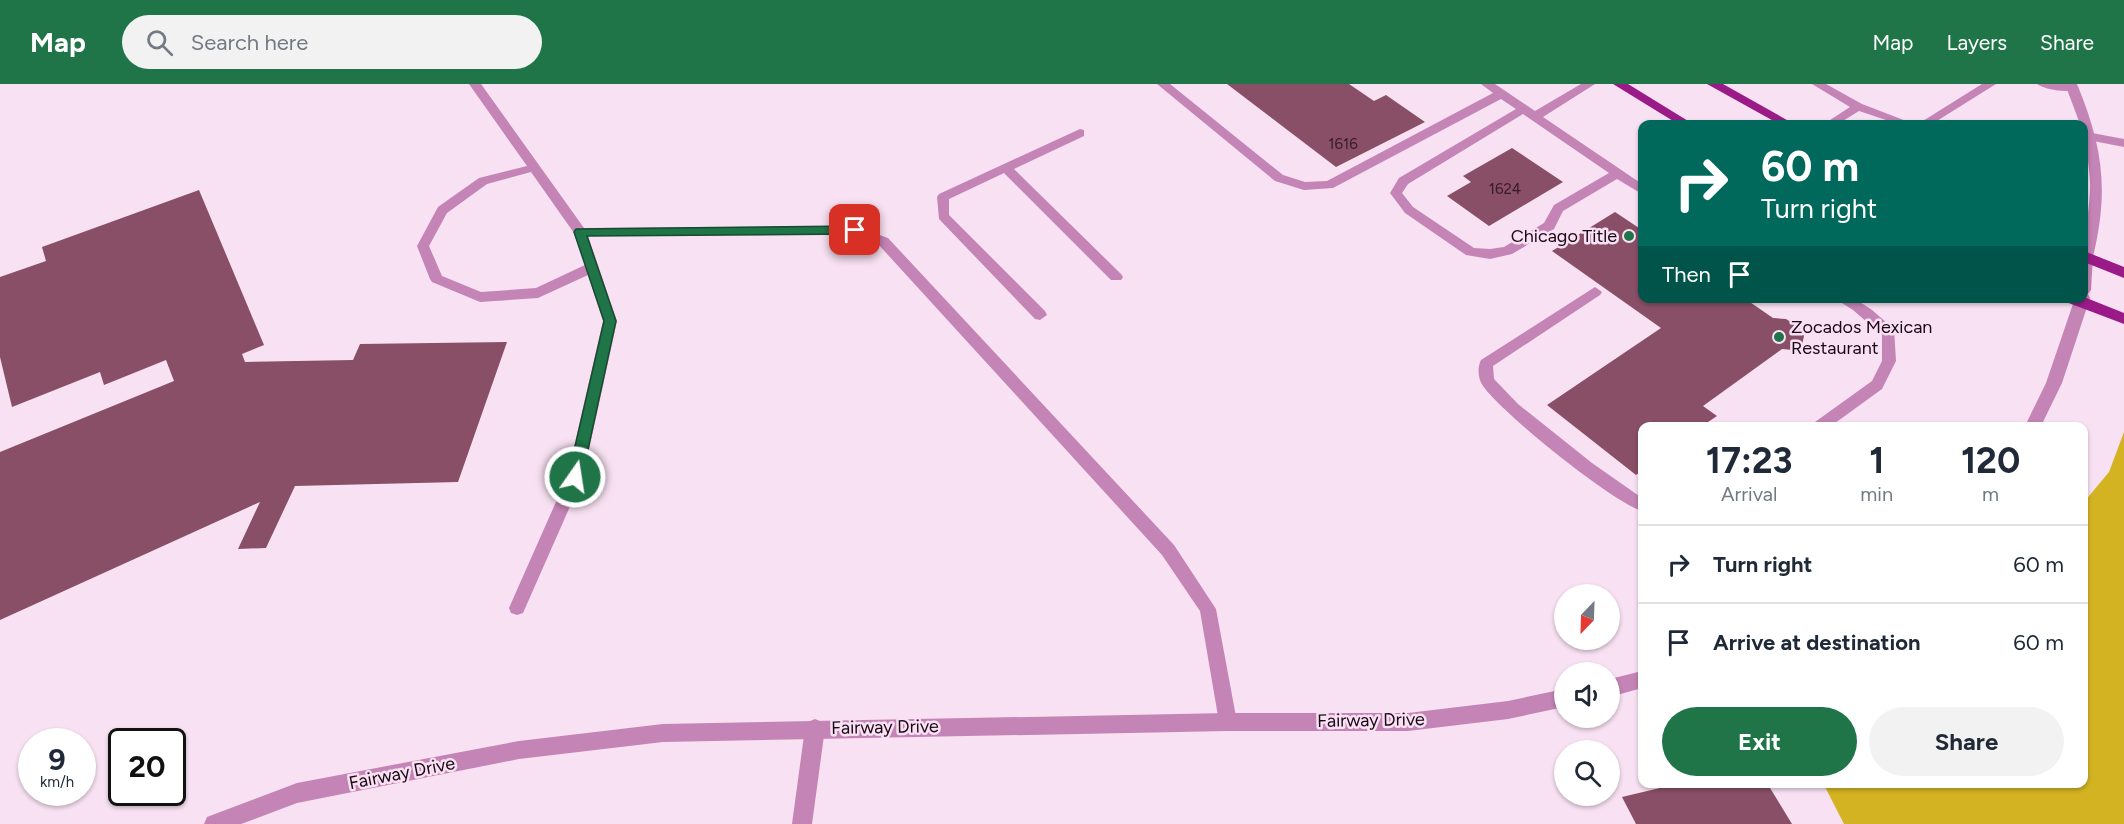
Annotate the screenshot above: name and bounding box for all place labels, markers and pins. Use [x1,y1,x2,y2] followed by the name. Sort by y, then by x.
[829,204,880,255] pin
[1511,225,1617,247] place label: Chicago Title
[1622,229,1636,243] marker: Chicago Title
[1791,316,1932,359] place label: Zocados Mexican Restaurant
[1772,330,1786,344] marker: Zocados Mexican Restaurant

